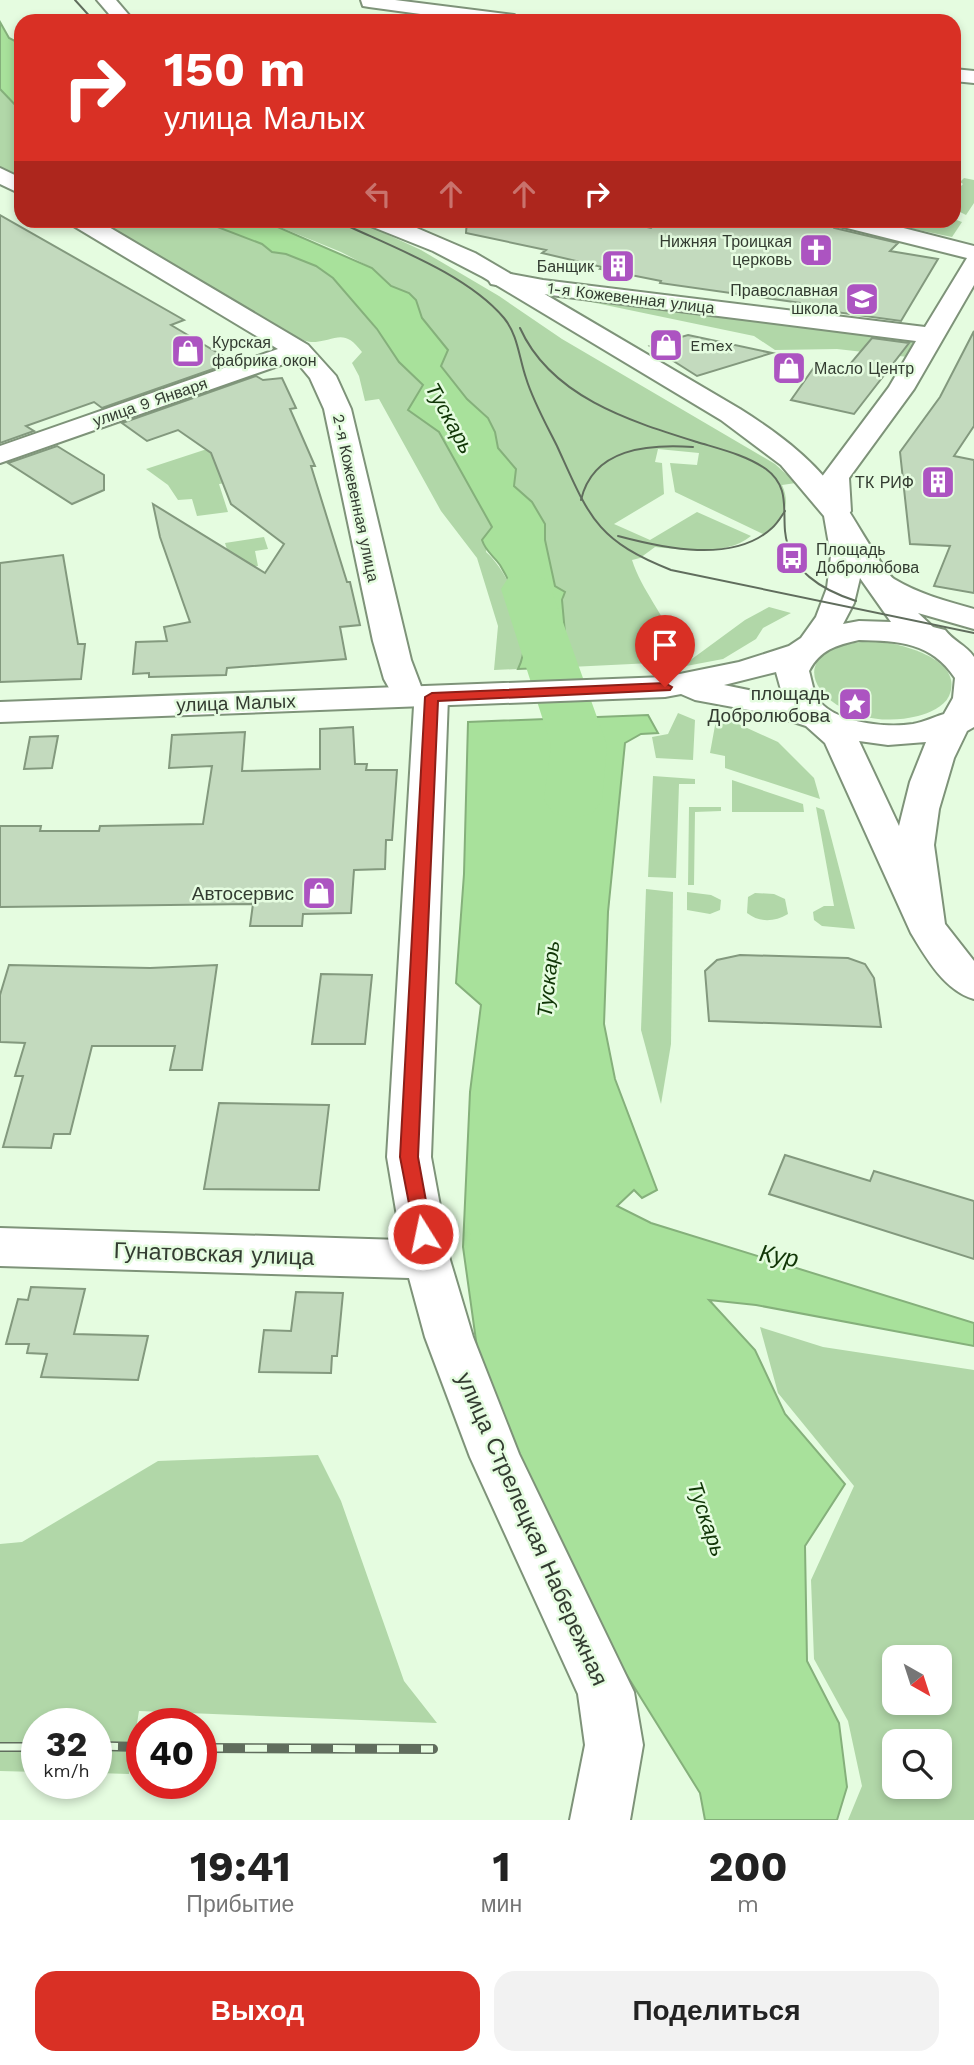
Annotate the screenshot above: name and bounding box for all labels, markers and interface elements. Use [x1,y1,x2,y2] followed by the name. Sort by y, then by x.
[164,40,305,98] text: 150 m
[49,42,140,133] icon: right
[164,99,365,137] text: улица Малых
[359,175,397,213] icon: left
[432,175,470,213] icon: ahead
[505,175,543,213] icon: ahead
[578,175,616,213] icon: right
[797,231,835,269] church icon: Нижняя Троицкая церковь
[659,232,792,269] place label: Нижняя Троицкая церковь
[599,247,637,285] building icon: Банщик
[537,257,595,276] place label: Банщик
[546,278,716,318] street label: 1-я Кожевенная улица
[843,280,881,318] school or university icon: Православная школа
[730,281,838,318] place label: Православная школа
[647,326,685,364] shop icon: Emex
[169,332,207,370] shop icon: Курская фабрика окон
[212,333,317,370] place label: Курская фабрика окон
[690,336,733,355] place label: Emex
[770,349,808,387] shop icon: Масло Центр
[814,359,914,378] place label: Масло Центр
[90,374,210,430] street label: улица 9 Января
[420,378,480,458] water label: Тускарь
[329,412,383,584] street label: 2-я Кожевенная улица
[919,463,957,501] building icon: ТК РИФ
[855,473,914,492] place label: ТК РИФ
[773,539,811,577] bus stop icon: Площадь Добролюбова
[816,540,919,577] place label: Площадь Добролюбова
[635,615,695,687] pin
[646,626,684,664] icon: arrive
[708,682,830,727] place label: площадь Добролюбова
[836,685,874,723] place icon: площадь Добролюбова
[176,689,297,717] street label: улица Малых
[300,874,338,912] shop icon: Автосервис
[192,882,294,905] place label: Автосервис
[532,939,564,1019] water label: Тускарь
[386,1197,460,1271] position arrow
[113,1237,315,1271] street label: Гунатовская улица
[757,1239,801,1273] water label: Кур
[451,1368,613,1690] street label: улица Стрелецкая Набережная
[683,1478,731,1560] water label: Тускарь
[882,1645,952,1715] north arrow
[882,1645,952,1799] map controls
[126,1708,217,1799] speed limit sign: 40
[46,1723,87,1765] text: 32
[882,1729,952,1799] button: search
[43,1760,90,1781] text: km/h
[190,1842,291,1891] text: 19:41
[492,1842,510,1891] text: 1
[708,1842,788,1891] text: 200
[186,1891,294,1918] text: Прибытие
[481,1891,522,1918] text: мин
[737,1891,759,1918] text: m
[35,1971,480,2051] button: Выход
[494,1971,939,2051] button: Поделиться

